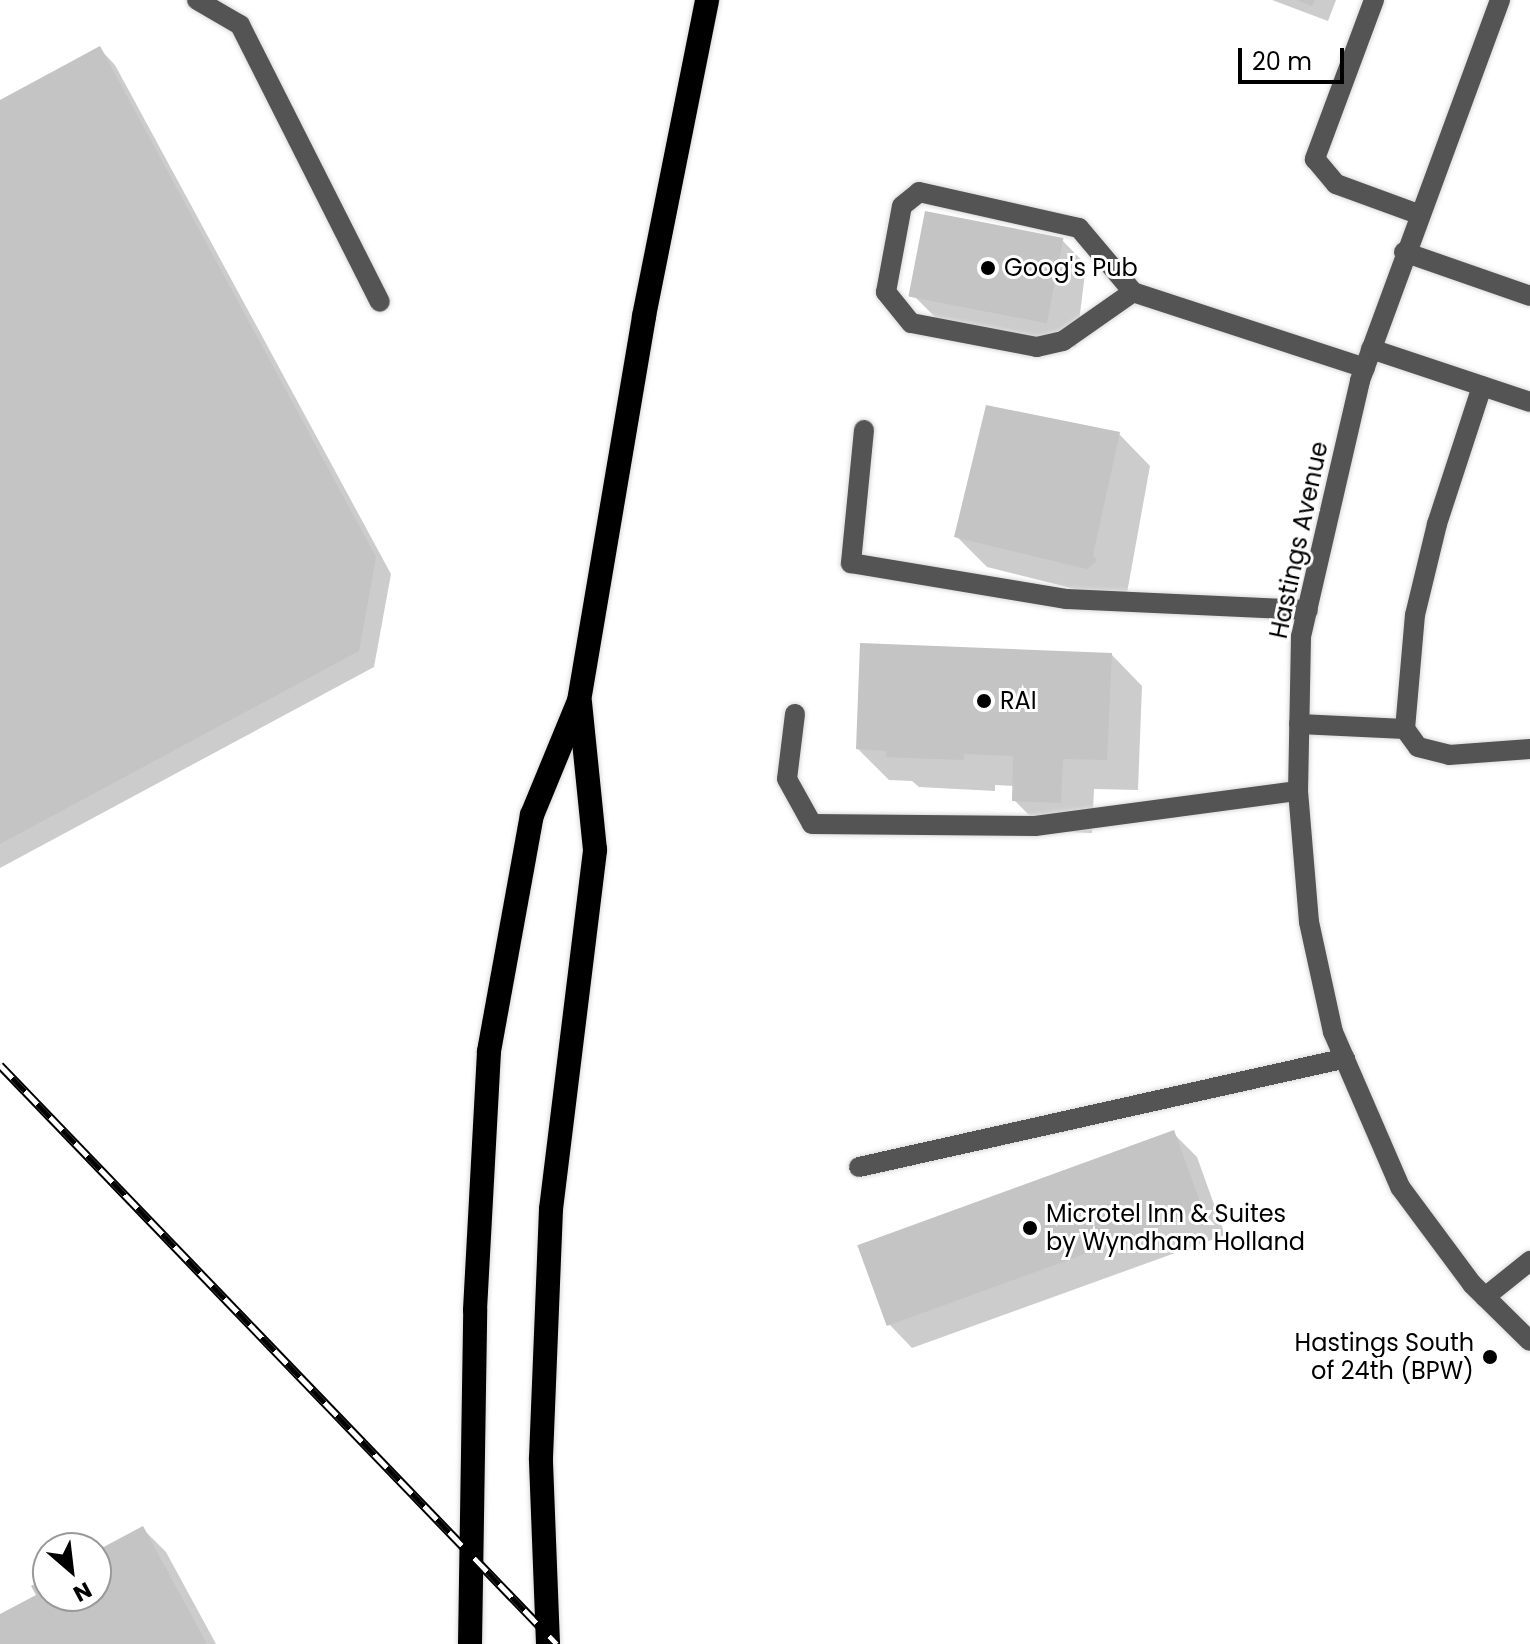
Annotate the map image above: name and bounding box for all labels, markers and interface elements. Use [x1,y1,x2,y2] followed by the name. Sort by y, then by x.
[1242,32,1348,82] scale bar
[1252,45,1312,78] text: 20 m
[1004,254,1138,282] place label: Goog's Pub
[979,259,997,277] marker: Goog's Pub
[1264,439,1334,641] street label: Hastings Avenue
[1000,687,1037,715] place label: RAI
[975,692,993,710] marker: RAI
[1046,1200,1305,1256] place label: Microtel Inn & Suites by Wyndham Holland
[1021,1219,1039,1237] marker: Microtel Inn & Suites by Wyndham Holland
[1295,1329,1474,1385] place label: Hastings South of 24th (BPW)
[1481,1348,1499,1366] marker: Hastings South of 24th (BPW)
[32,1532,112,1612] north arrow
[68,1574,97,1609] text: N

